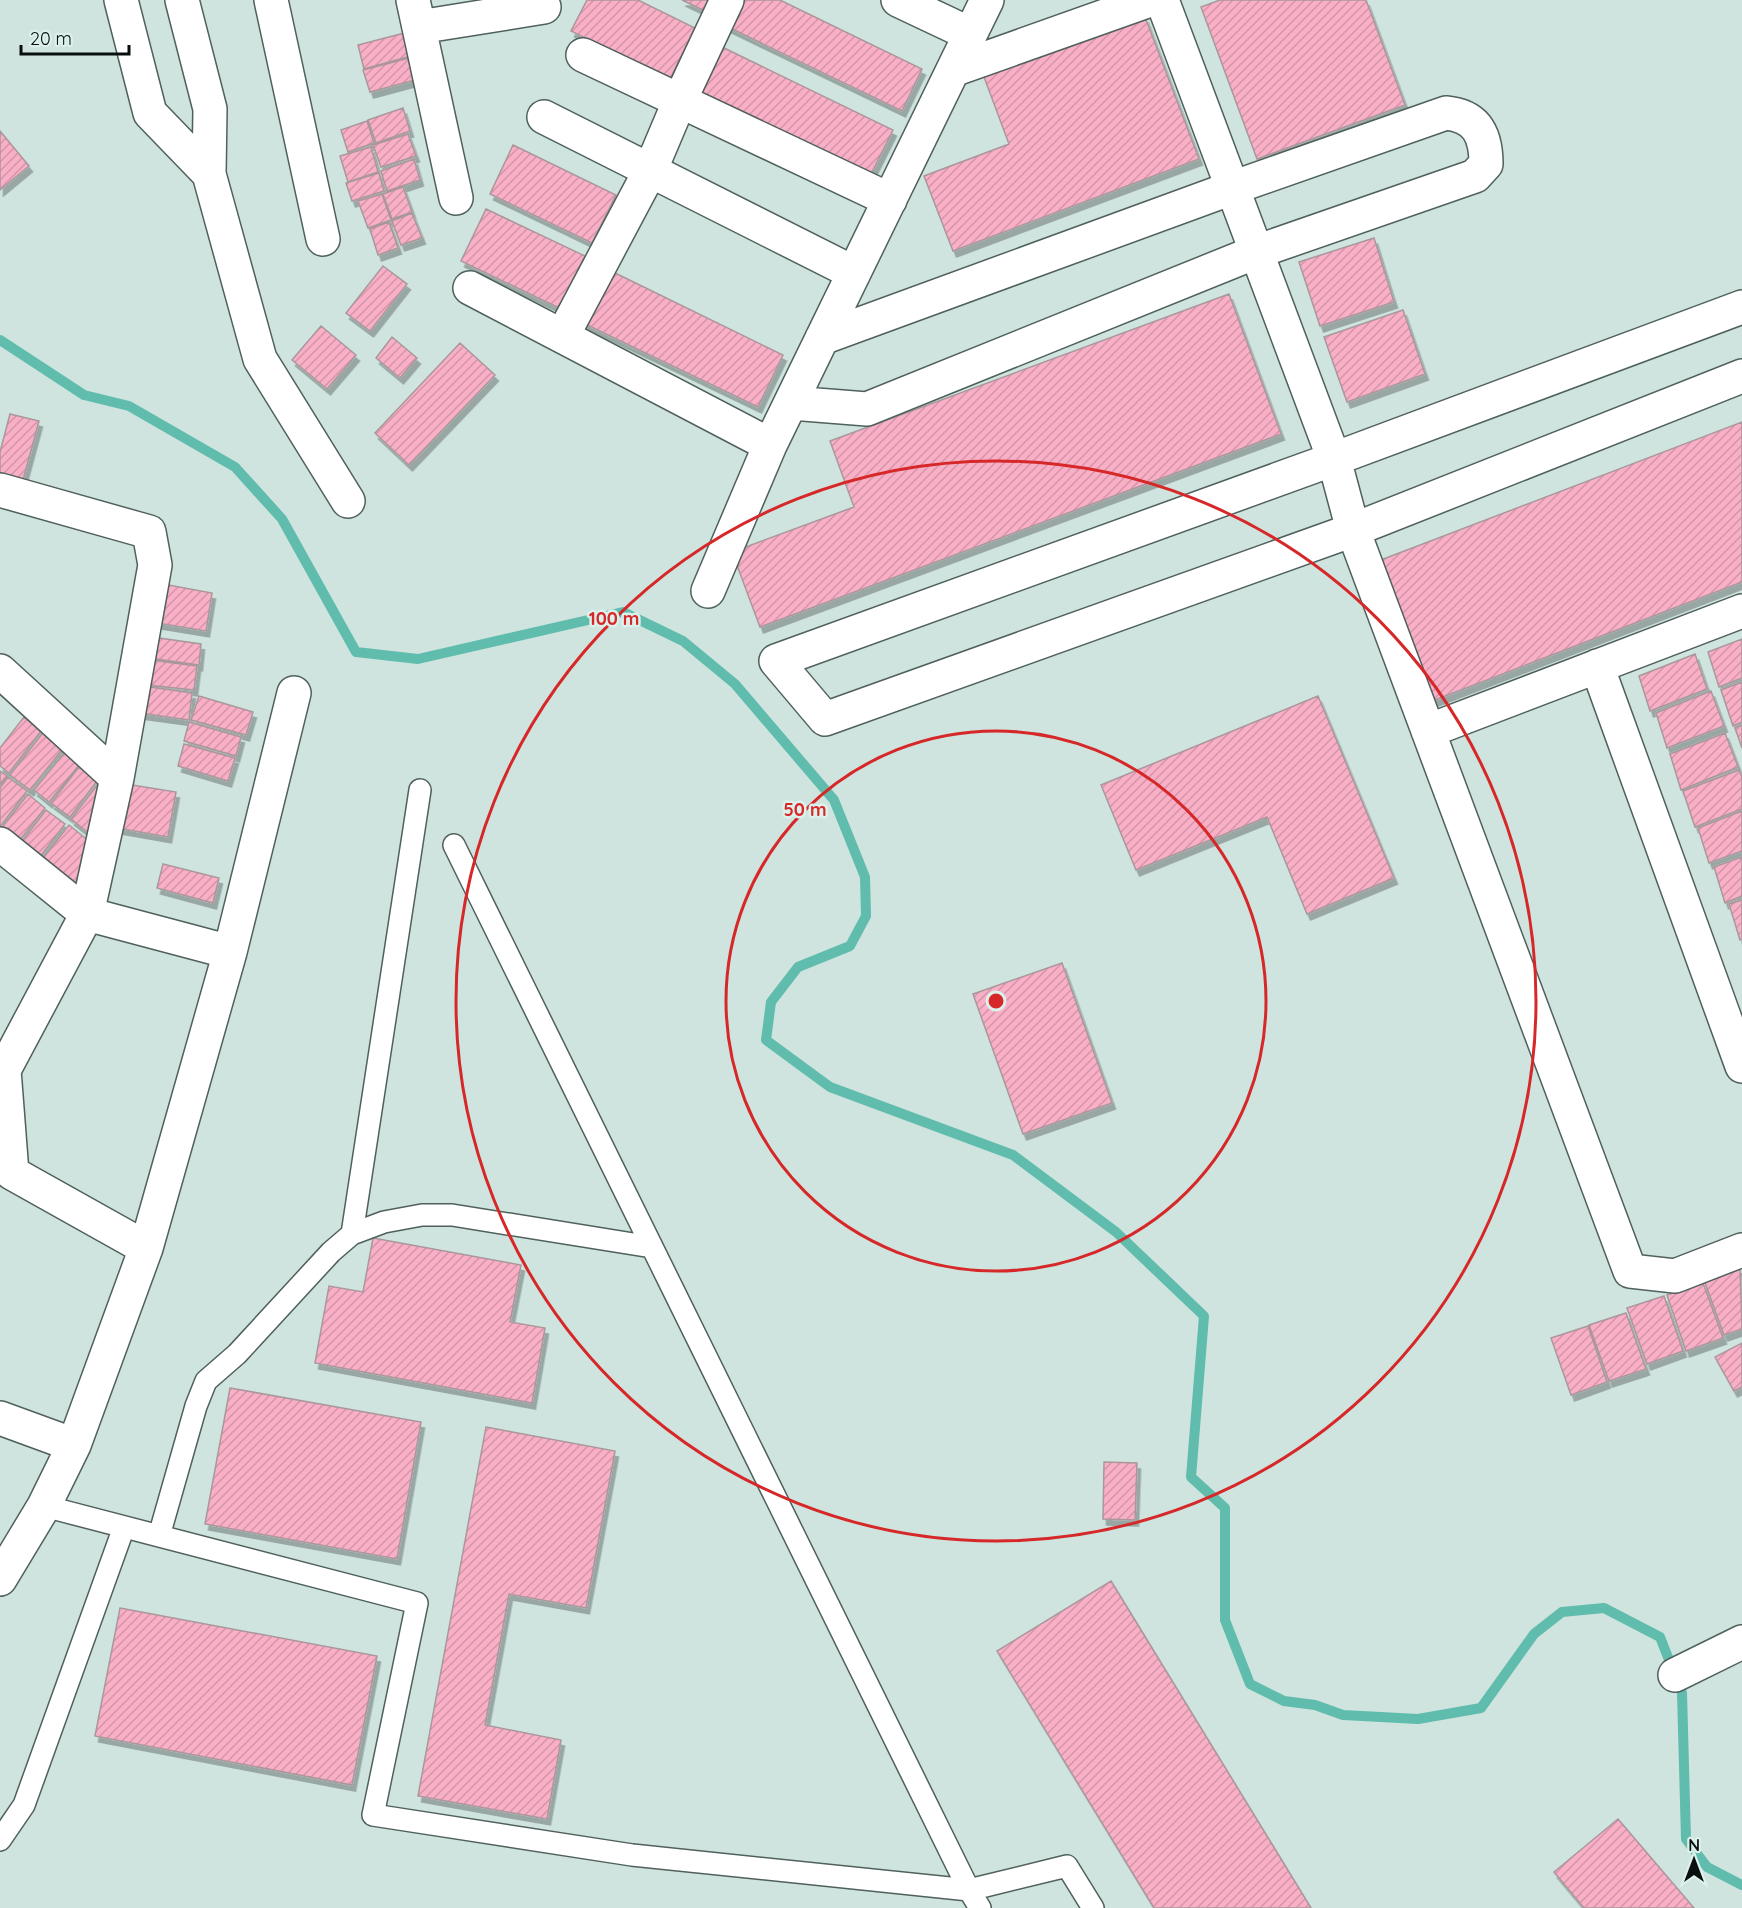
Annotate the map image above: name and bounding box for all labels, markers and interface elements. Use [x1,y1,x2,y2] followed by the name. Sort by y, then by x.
[21,18,129,56] scale bar
[30,27,72,50] text: 20 m
[589,607,639,630] text: 100 m
[783,798,827,821] text: 50 m
[986,991,1006,1011] centre of rings
[1664,1830,1724,1890] north arrow
[1688,1835,1700,1855] text: N

